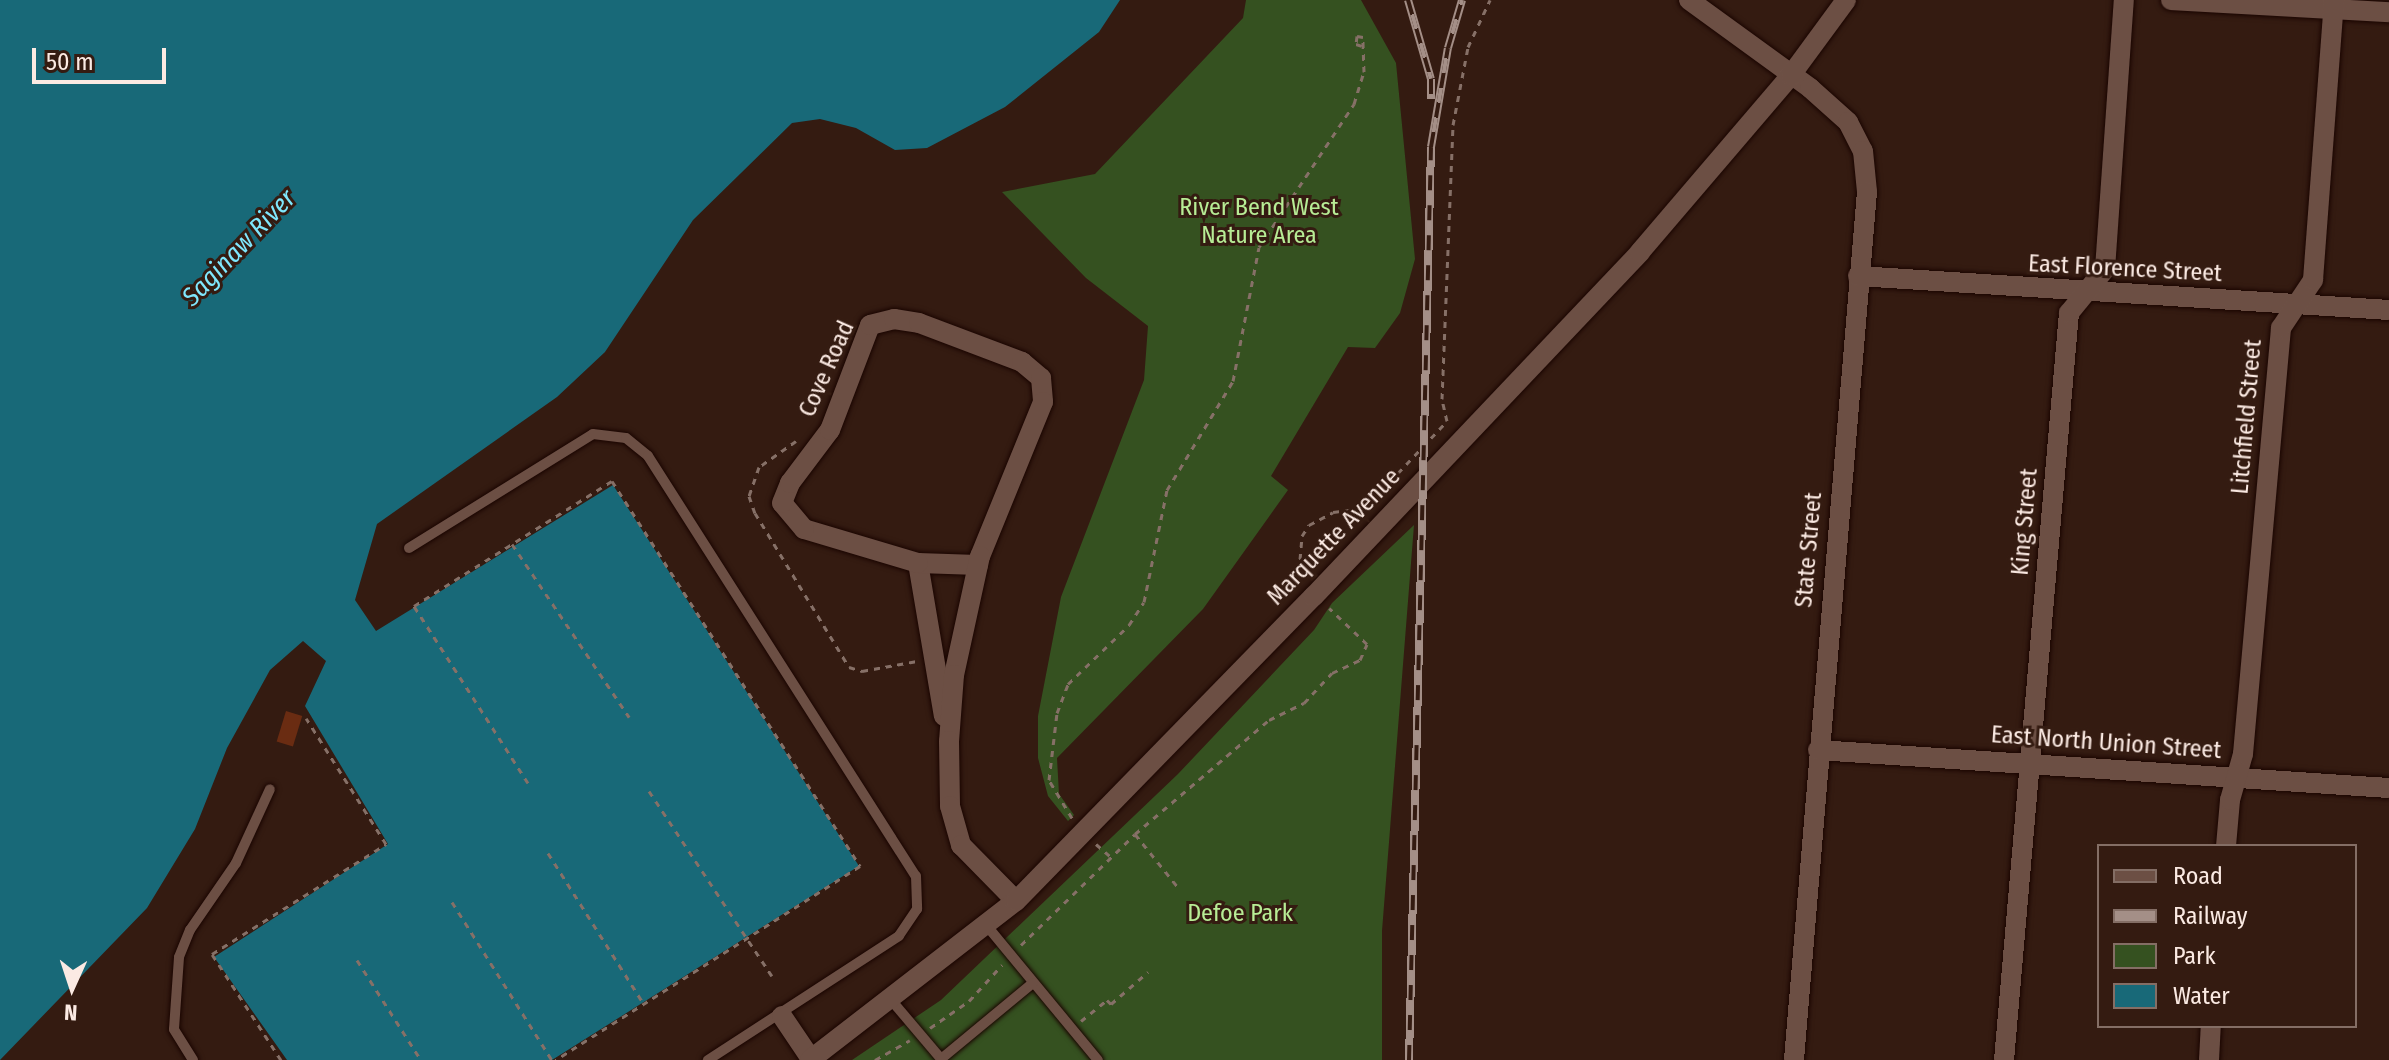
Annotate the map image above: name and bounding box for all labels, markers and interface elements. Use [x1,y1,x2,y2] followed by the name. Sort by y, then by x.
[36,32,170,82] scale bar
[46,48,94,76] text: 50 m
[176,183,302,313] water label: Saginaw River
[1179,194,1339,250] park label: River Bend West Nature Area
[2027,250,2223,288] street label: East Florence Street
[793,317,861,421] street label: Cove Road
[2226,338,2268,496] street label: Litchfield Street
[1262,463,1406,611] street label: Marquette Avenue
[2006,467,2044,577] street label: King Street
[1790,491,1828,609] street label: State Street
[1990,721,2222,765] street label: East North Union Street
[2097,844,2357,1028] legend
[2173,862,2223,890] text: Road
[1187,900,1293,928] park label: Defoe Park
[2173,902,2248,930] text: Railway
[2173,942,2216,970] text: Park
[32,948,112,1028] north arrow
[2173,982,2230,1010] text: Water
[63,999,78,1026] text: N

